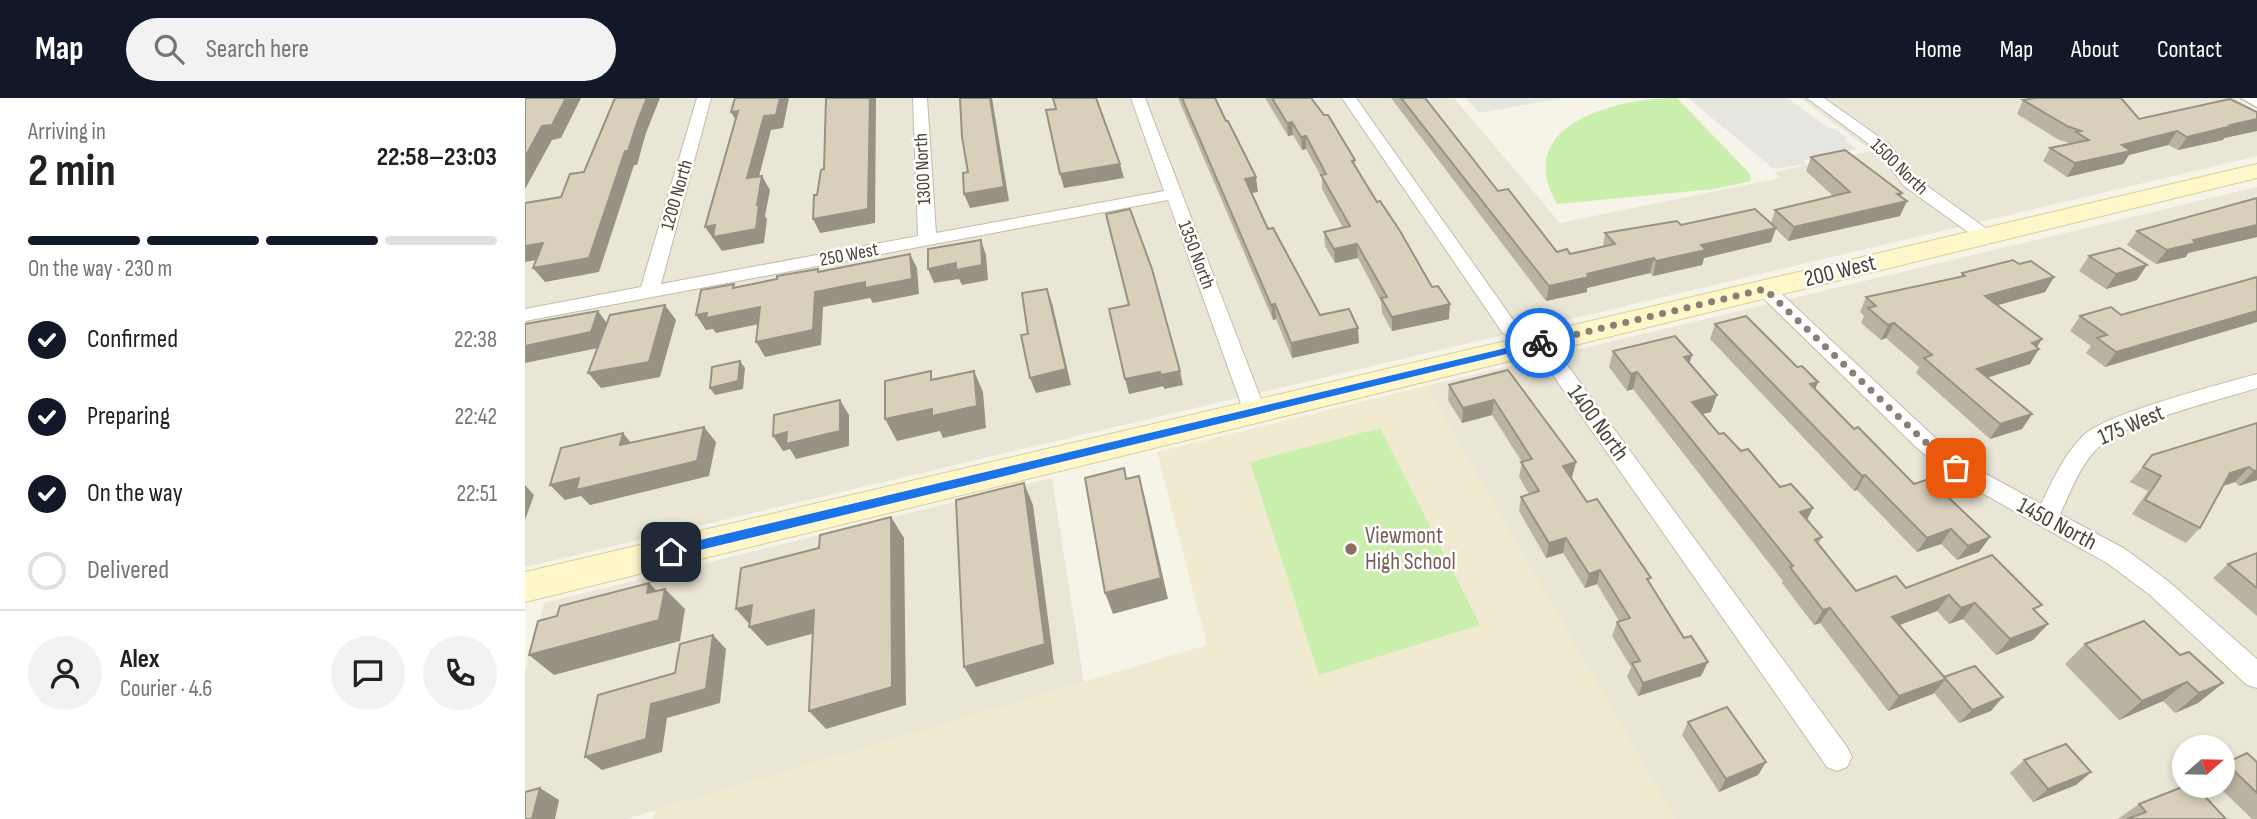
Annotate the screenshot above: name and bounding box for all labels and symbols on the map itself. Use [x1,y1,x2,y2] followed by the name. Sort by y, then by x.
[910,133,936,205] street label: 1300 North
[1865,134,1933,200] street label: 1500 North
[656,157,698,233] street label: 1200 North
[1173,218,1219,292] street label: 1350 North
[818,238,880,272] street label: 250 West
[1801,249,1879,293] street label: 200 West
[1505,308,1575,378] courier
[1561,380,1635,466] street label: 1400 North
[2094,399,2168,451] street label: 175 West
[1926,438,1986,498] pin
[2013,491,2101,557] street label: 1450 North
[641,522,701,582] pin
[1365,522,1456,576] place label: Viewmont High School
[1343,541,1359,557] marker: Viewmont High School
[2172,735,2235,798] north arrow

